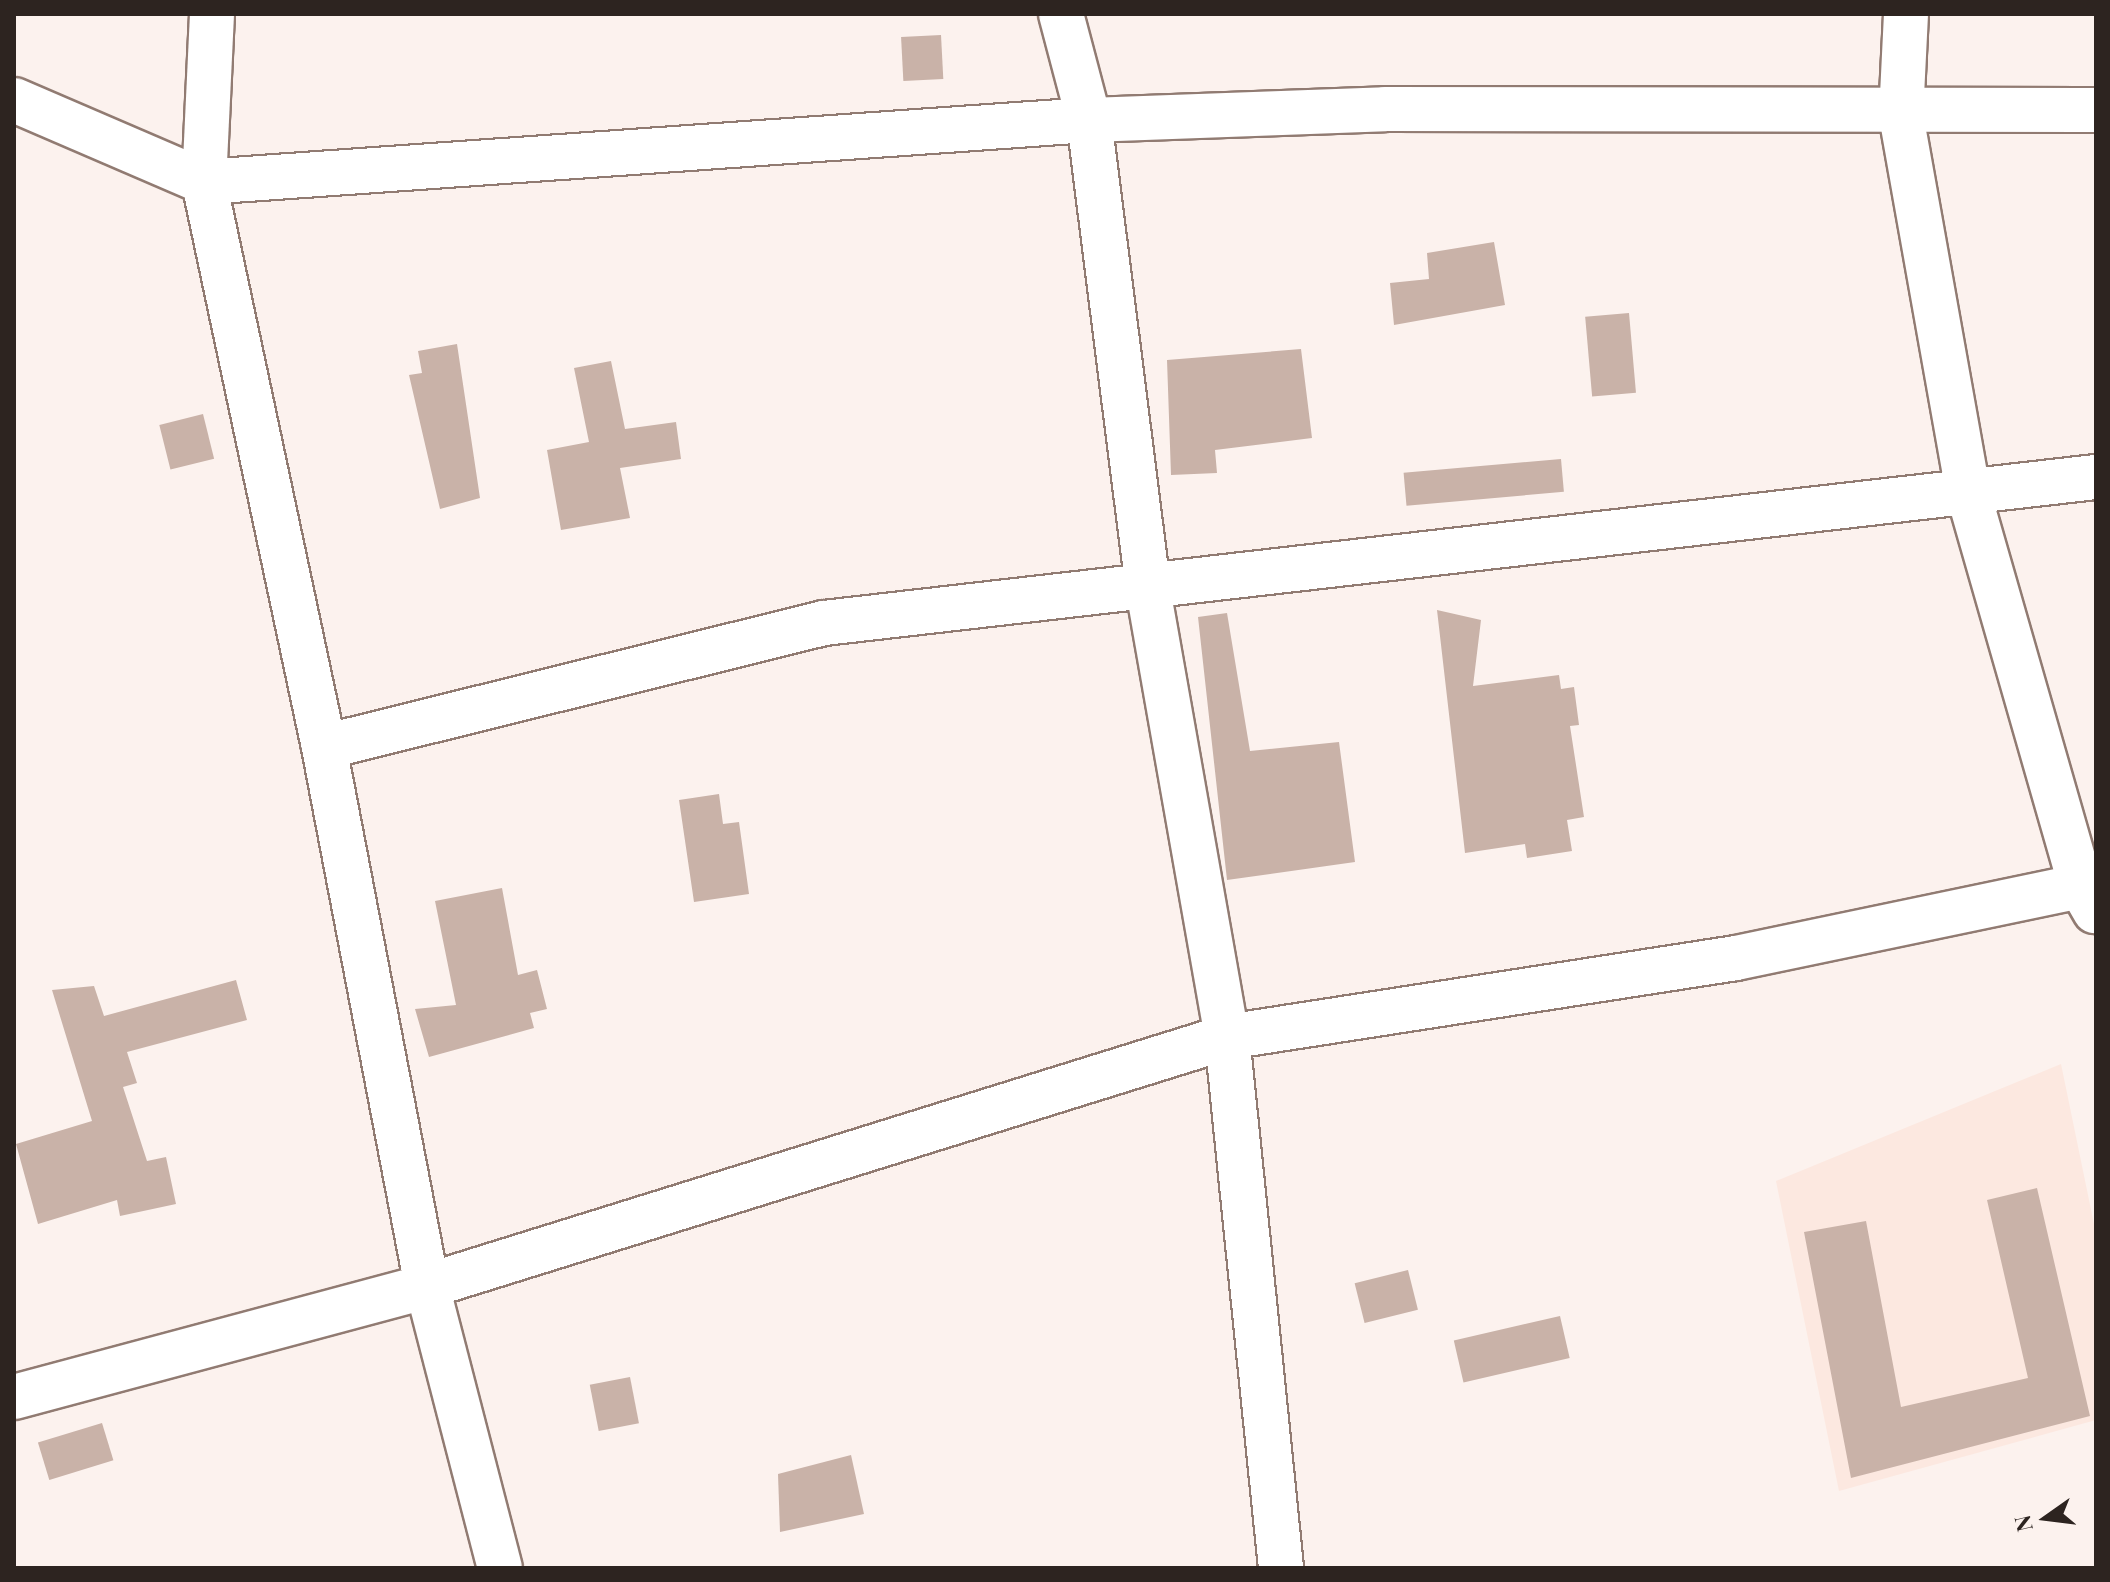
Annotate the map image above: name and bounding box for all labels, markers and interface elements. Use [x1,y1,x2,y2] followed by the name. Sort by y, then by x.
[2006,1478,2086,1558] north arrow
[2006,1512,2039,1535] text: N

